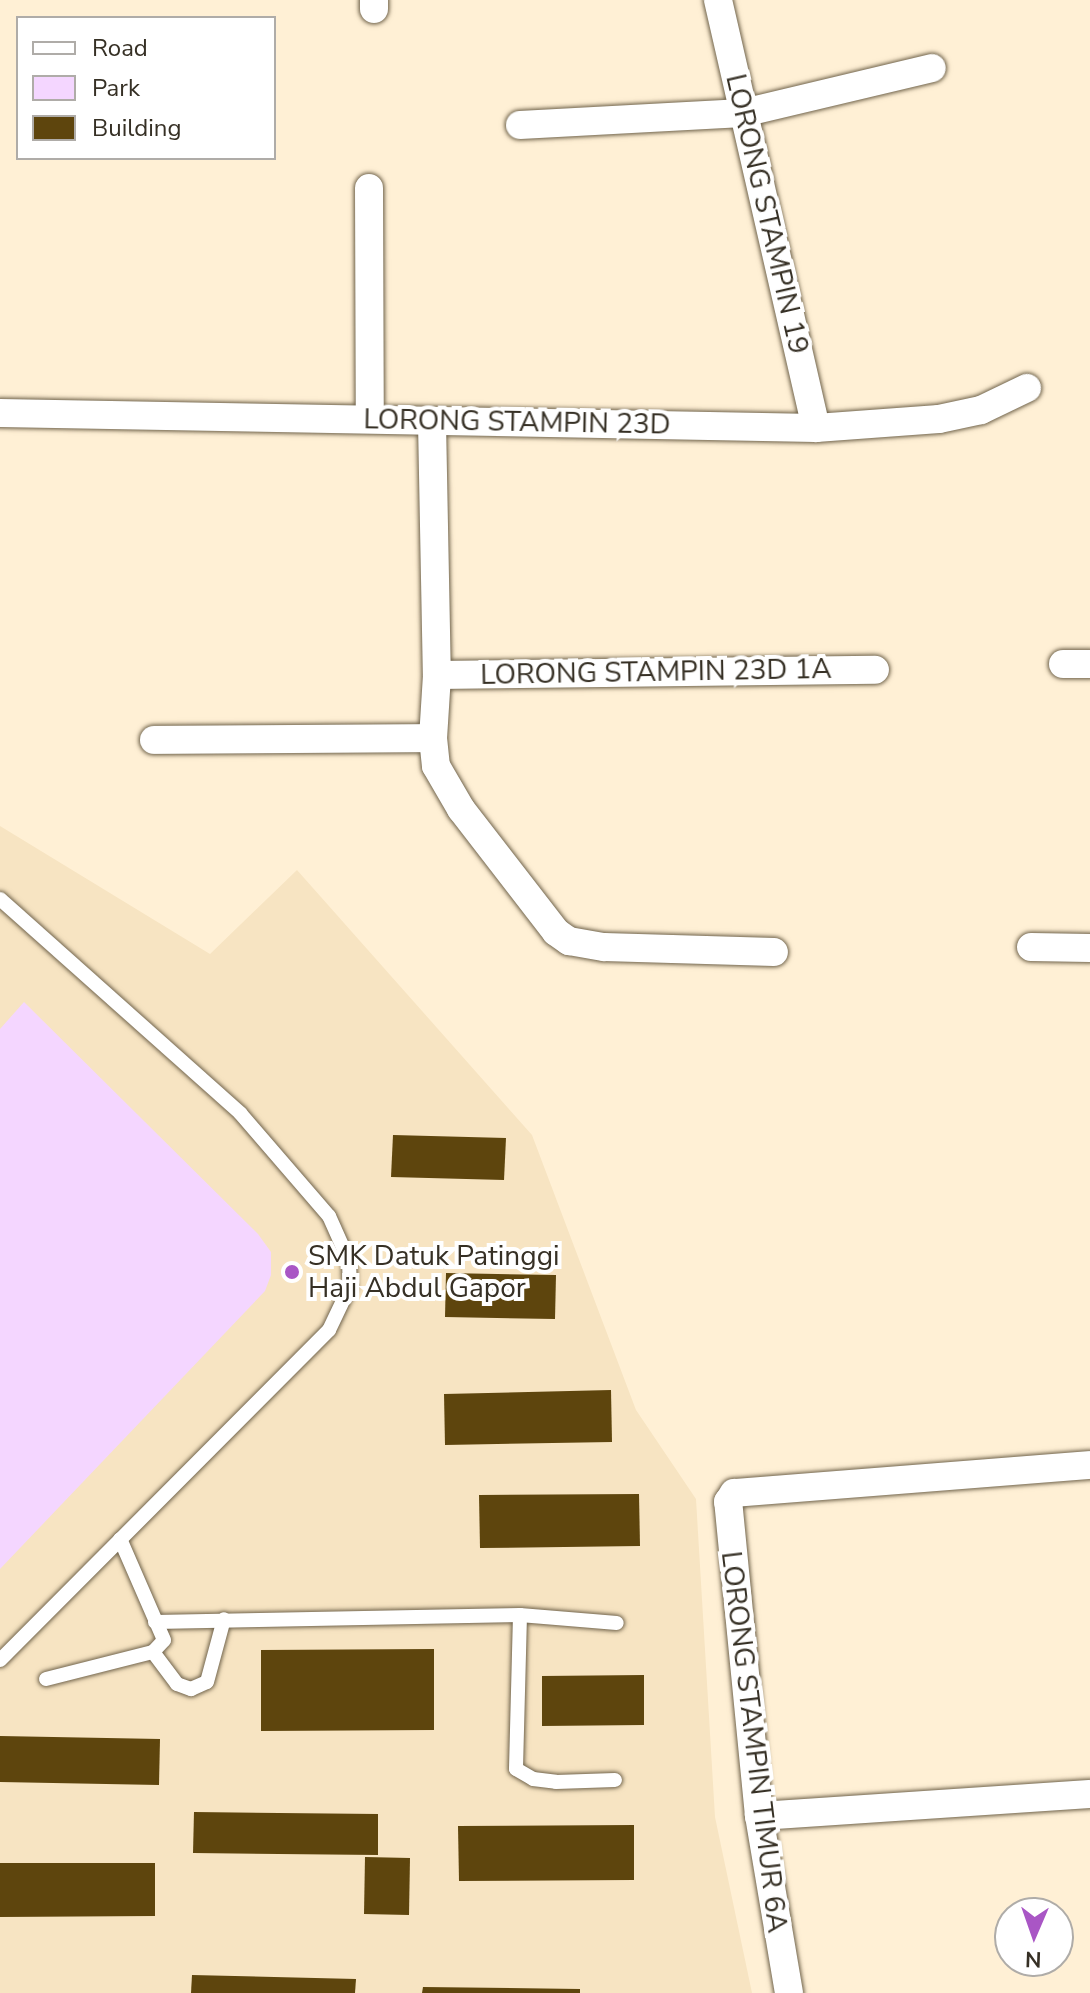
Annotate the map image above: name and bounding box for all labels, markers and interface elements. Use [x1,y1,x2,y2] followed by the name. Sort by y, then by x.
[16,16,276,160] legend
[92,32,148,64] text: Road
[718,71,816,357] street label: LORONG STAMPIN 19
[92,72,140,104] text: Park
[92,112,182,144] text: Building
[363,403,671,441] street label: LORONG STAMPIN 23D
[480,652,832,692] street label: LORONG STAMPIN 23D 1A
[308,1239,560,1305] place label: SMK Datuk Patinggi Haji Abdul Gapor
[283,1263,301,1281] marker: SMK Datuk Patinggi Haji Abdul Gapor
[714,1549,794,1935] street label: LORONG STAMPIN TIMUR 6A
[994,1897,1074,1977] north arrow
[1024,1944,1042,1974] text: N

